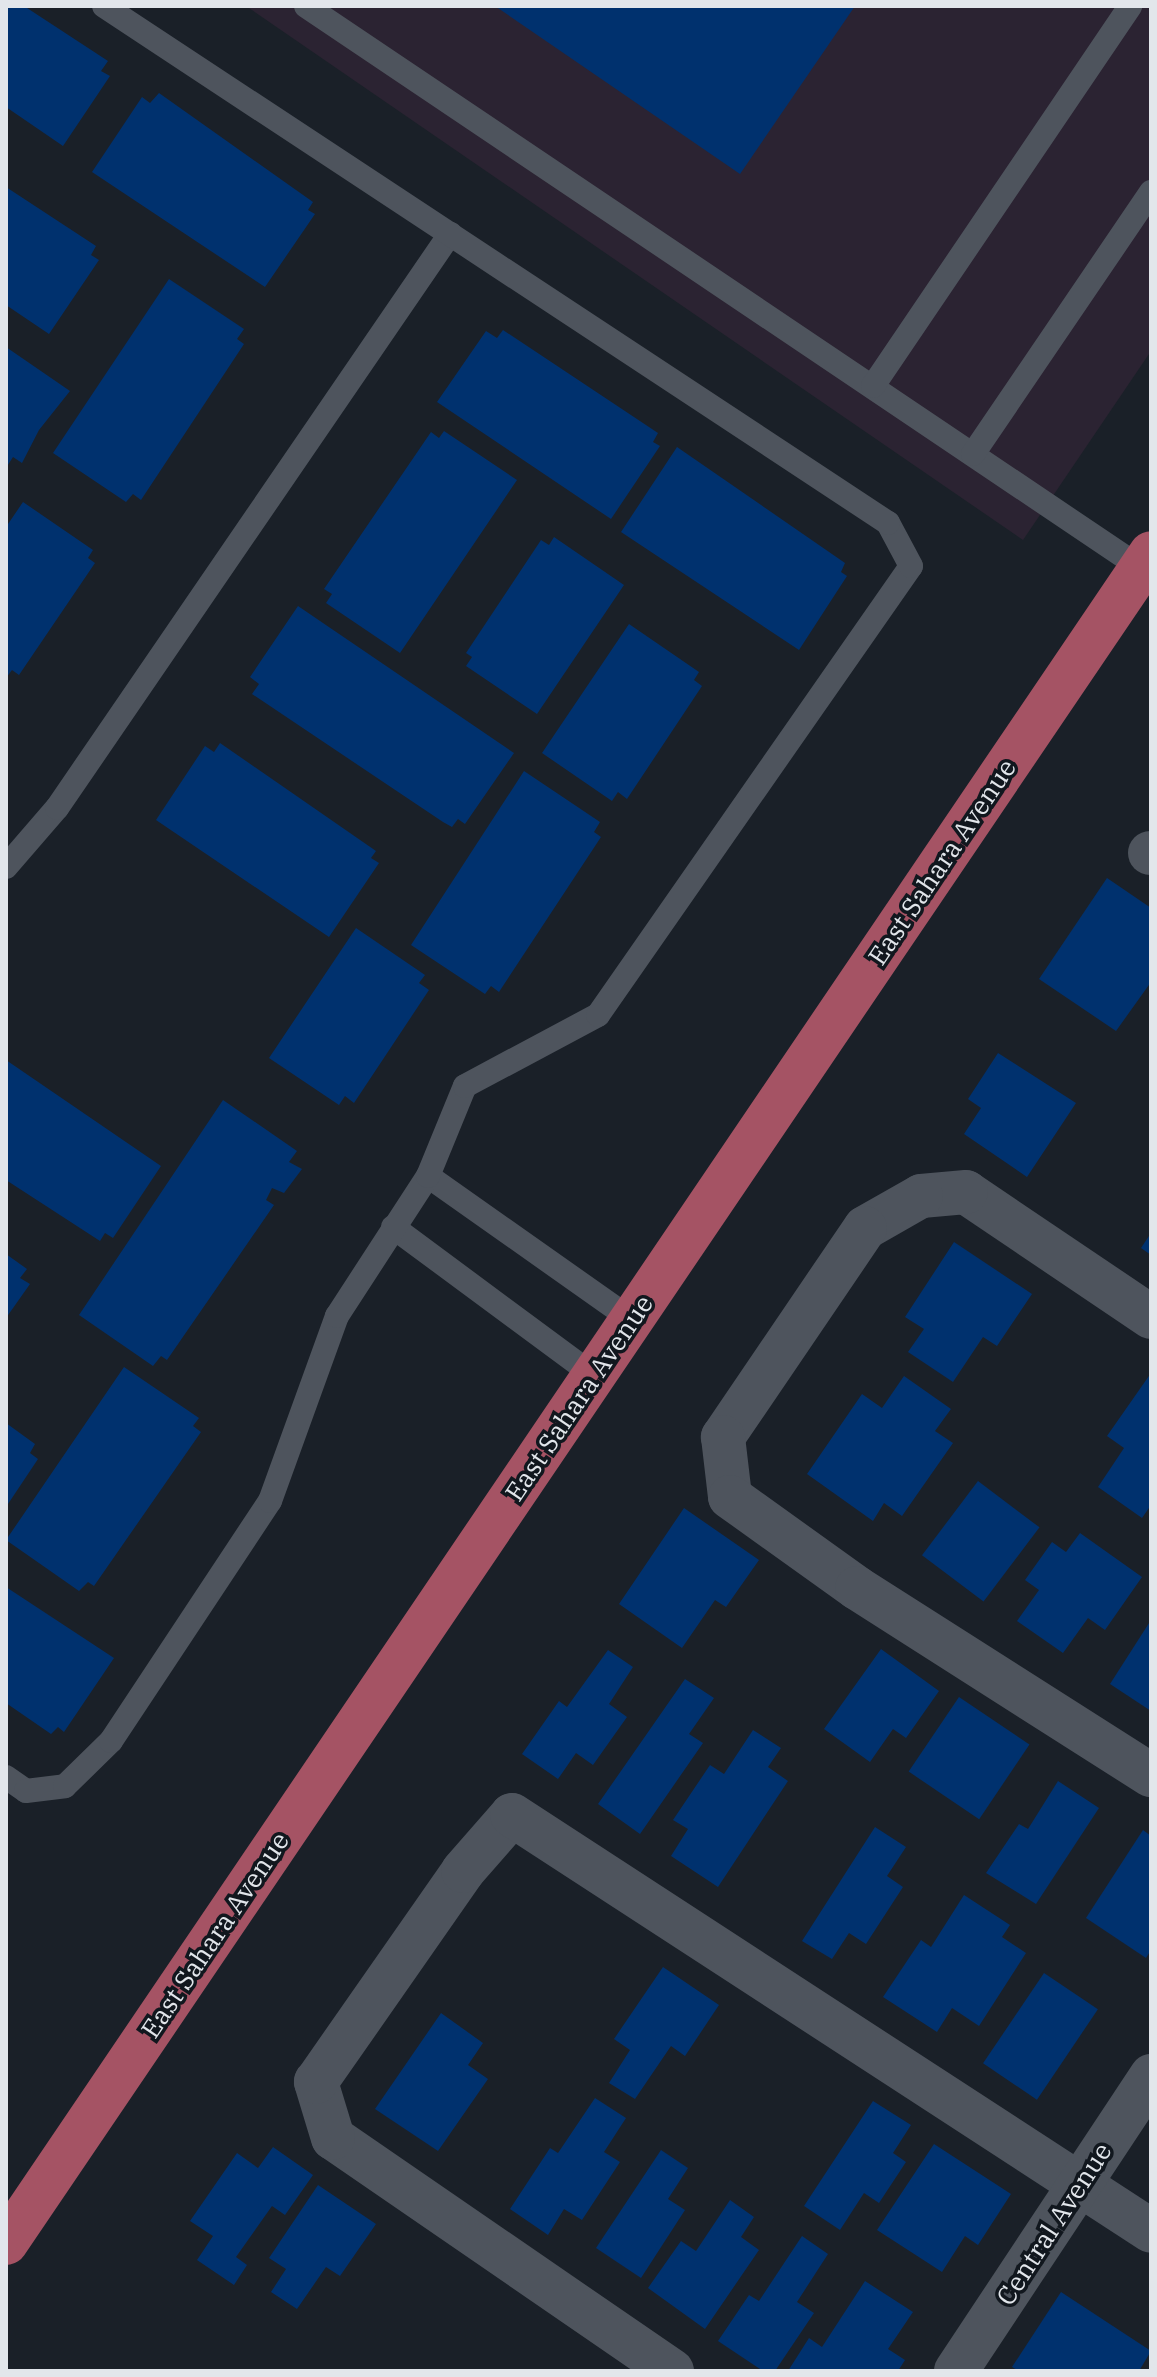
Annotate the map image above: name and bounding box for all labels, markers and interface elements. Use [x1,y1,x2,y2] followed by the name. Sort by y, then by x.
[862,753,1022,971] street label: East Sahara Avenue
[499,1289,659,1507] street label: East Sahara Avenue
[135,1826,295,2044] street label: East Sahara Avenue
[990,2137,1118,2311] street label: Central Avenue

